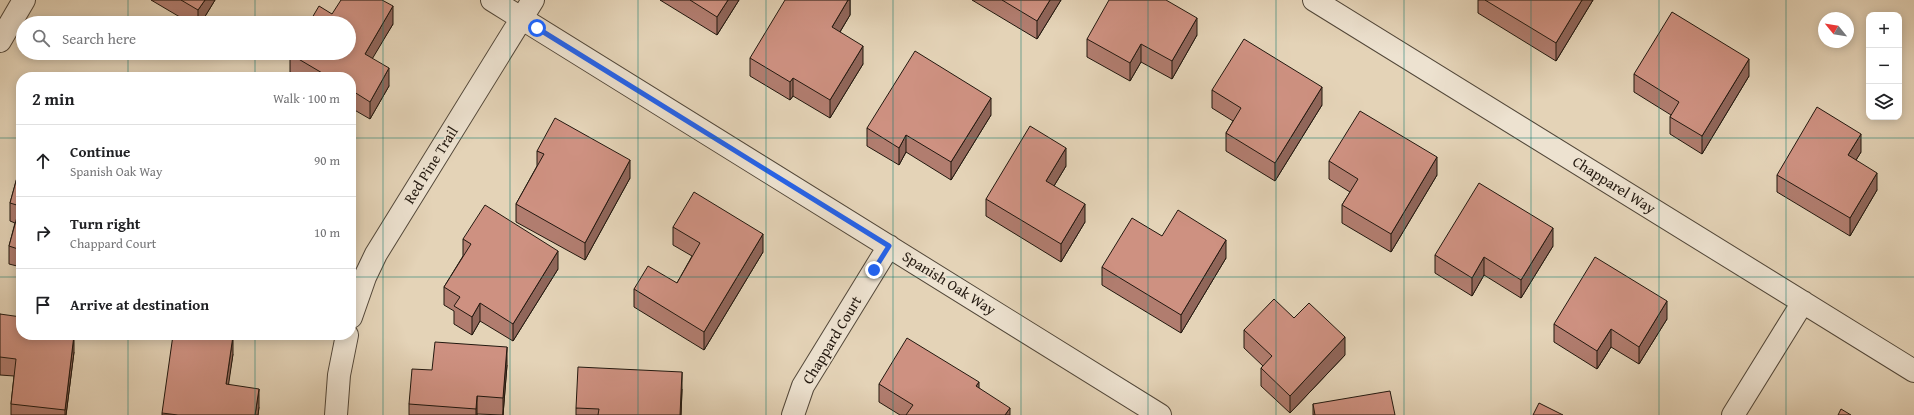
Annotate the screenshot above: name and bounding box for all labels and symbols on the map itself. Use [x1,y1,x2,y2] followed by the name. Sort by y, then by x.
[1818,12,1854,48] north arrow
[528,19,546,37] route start
[398,122,463,208] street label: Red Pine Trail
[1569,151,1660,219] street label: Chapparel Way
[898,245,1001,320] street label: Spanish Oak Way
[865,261,883,279] route end
[797,291,867,388] street label: Chappard Court

